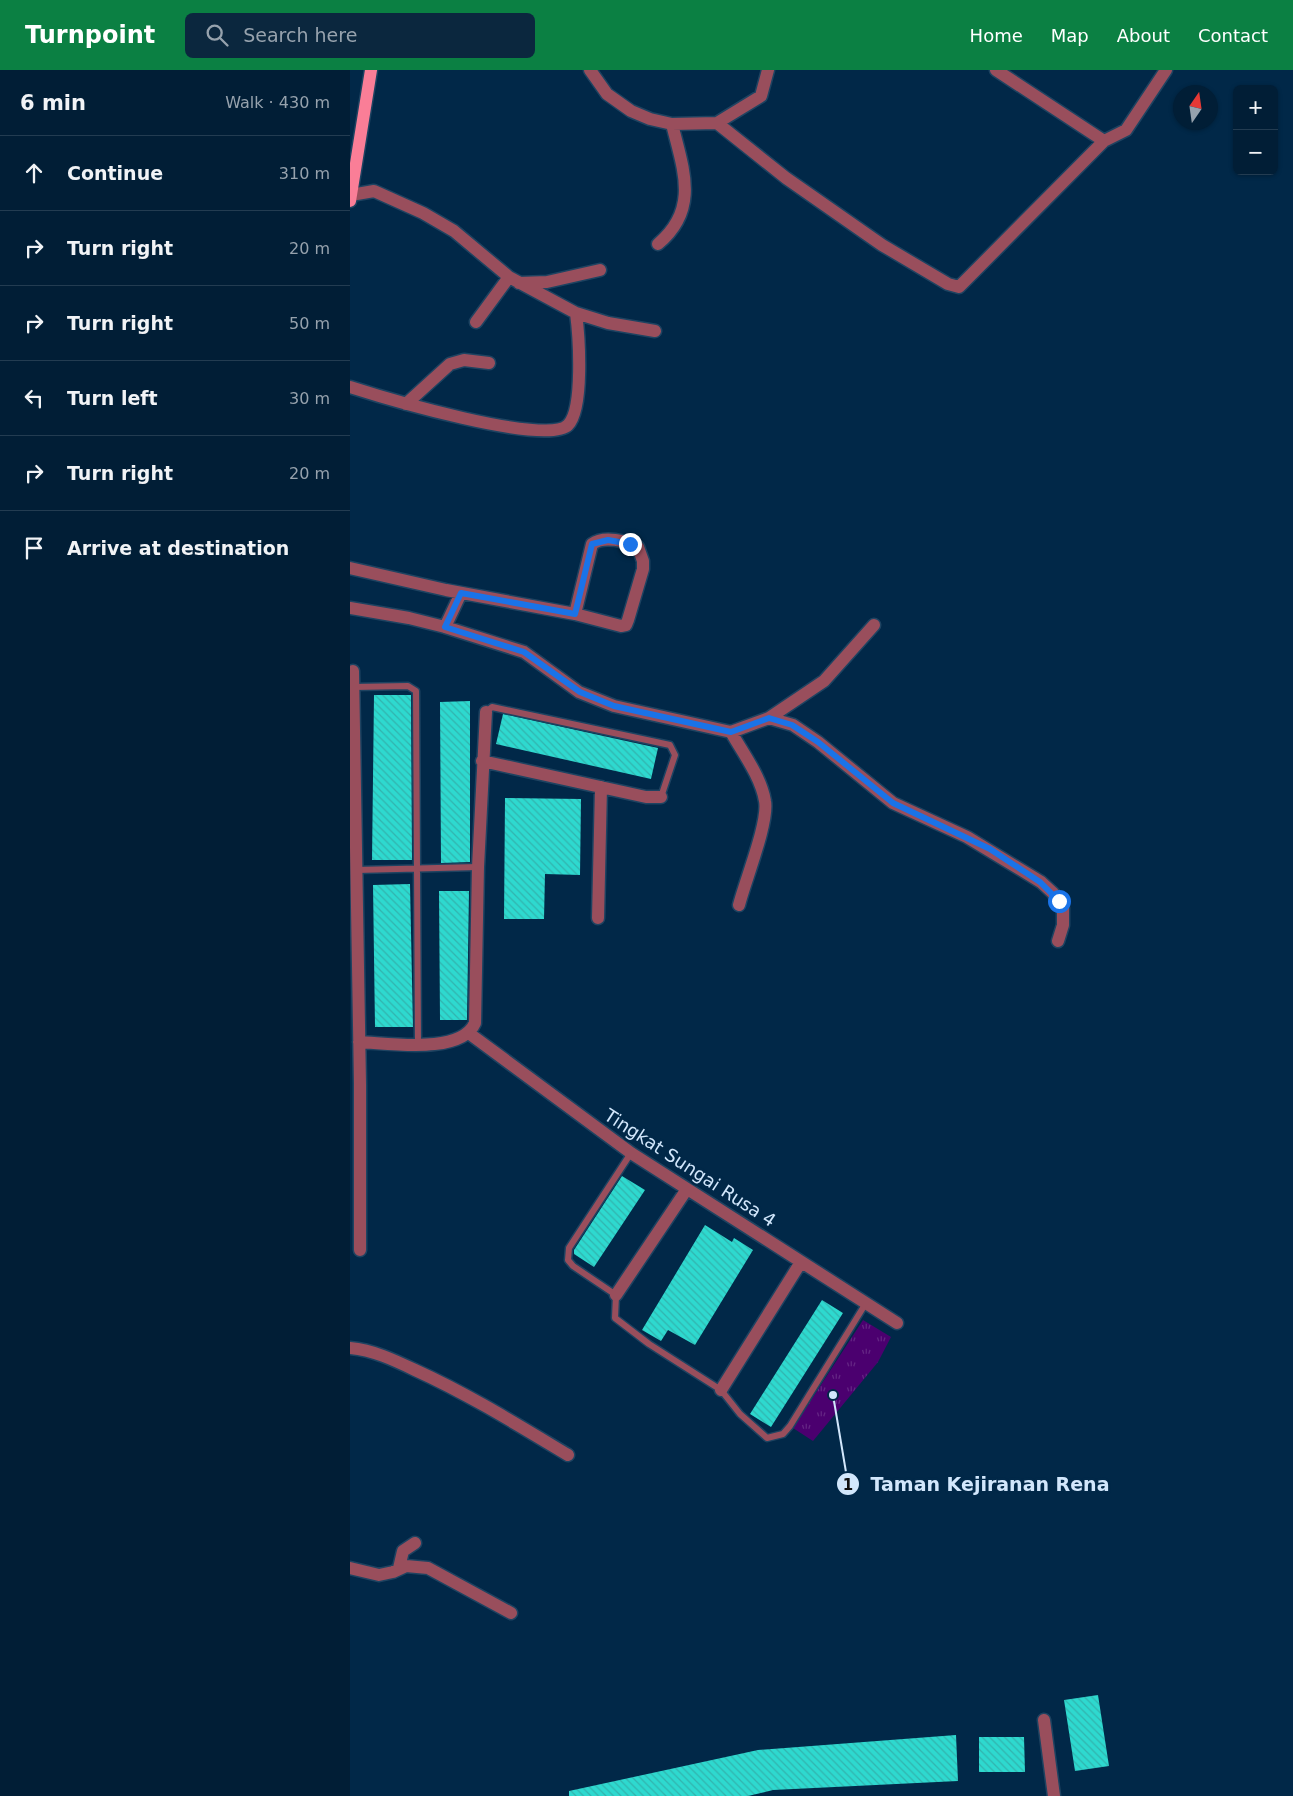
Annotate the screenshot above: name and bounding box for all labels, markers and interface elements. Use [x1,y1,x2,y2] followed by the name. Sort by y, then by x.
[185,13,535,58] search box
[25,21,155,49] text: Turnpoint
[203,21,231,49] icon: search
[243,24,357,46] text: Search here
[970,25,1023,46] text: Home
[1051,25,1089,46] text: Map
[1117,25,1170,46] text: About
[1198,25,1268,46] text: Contact
[1173,85,1218,130] north arrow
[1233,85,1278,175] map controls
[1233,85,1278,130] button: +
[20,91,86,115] text: 6 min
[225,93,330,112] text: Walk · 430 m
[1233,130,1278,175] button: −
[20,159,48,187] icon: ahead
[67,162,163,184] text: Continue
[279,164,330,183] text: 310 m
[20,234,48,262] icon: right
[67,237,173,259] text: Turn right
[289,239,330,258] text: 20 m
[20,309,48,337] icon: right
[67,312,173,334] text: Turn right
[289,314,330,333] text: 50 m
[20,384,48,412] icon: left
[67,387,158,409] text: Turn left
[289,389,330,408] text: 30 m
[20,459,48,487] icon: right
[67,462,173,484] text: Turn right
[289,464,330,483] text: 20 m
[619,533,642,556] route end
[20,534,48,562] icon: arrive
[67,537,289,559] text: Arrive at destination
[1048,890,1071,913] route start
[600,1104,780,1231] street label: Tingkat Sungai Rusa 4
[835,1467,1119,1501] callout: Taman Kejiranan Rena
[871,1473,1109,1495] text: Taman Kejiranan Rena
[843,1476,853,1494] text: 1

